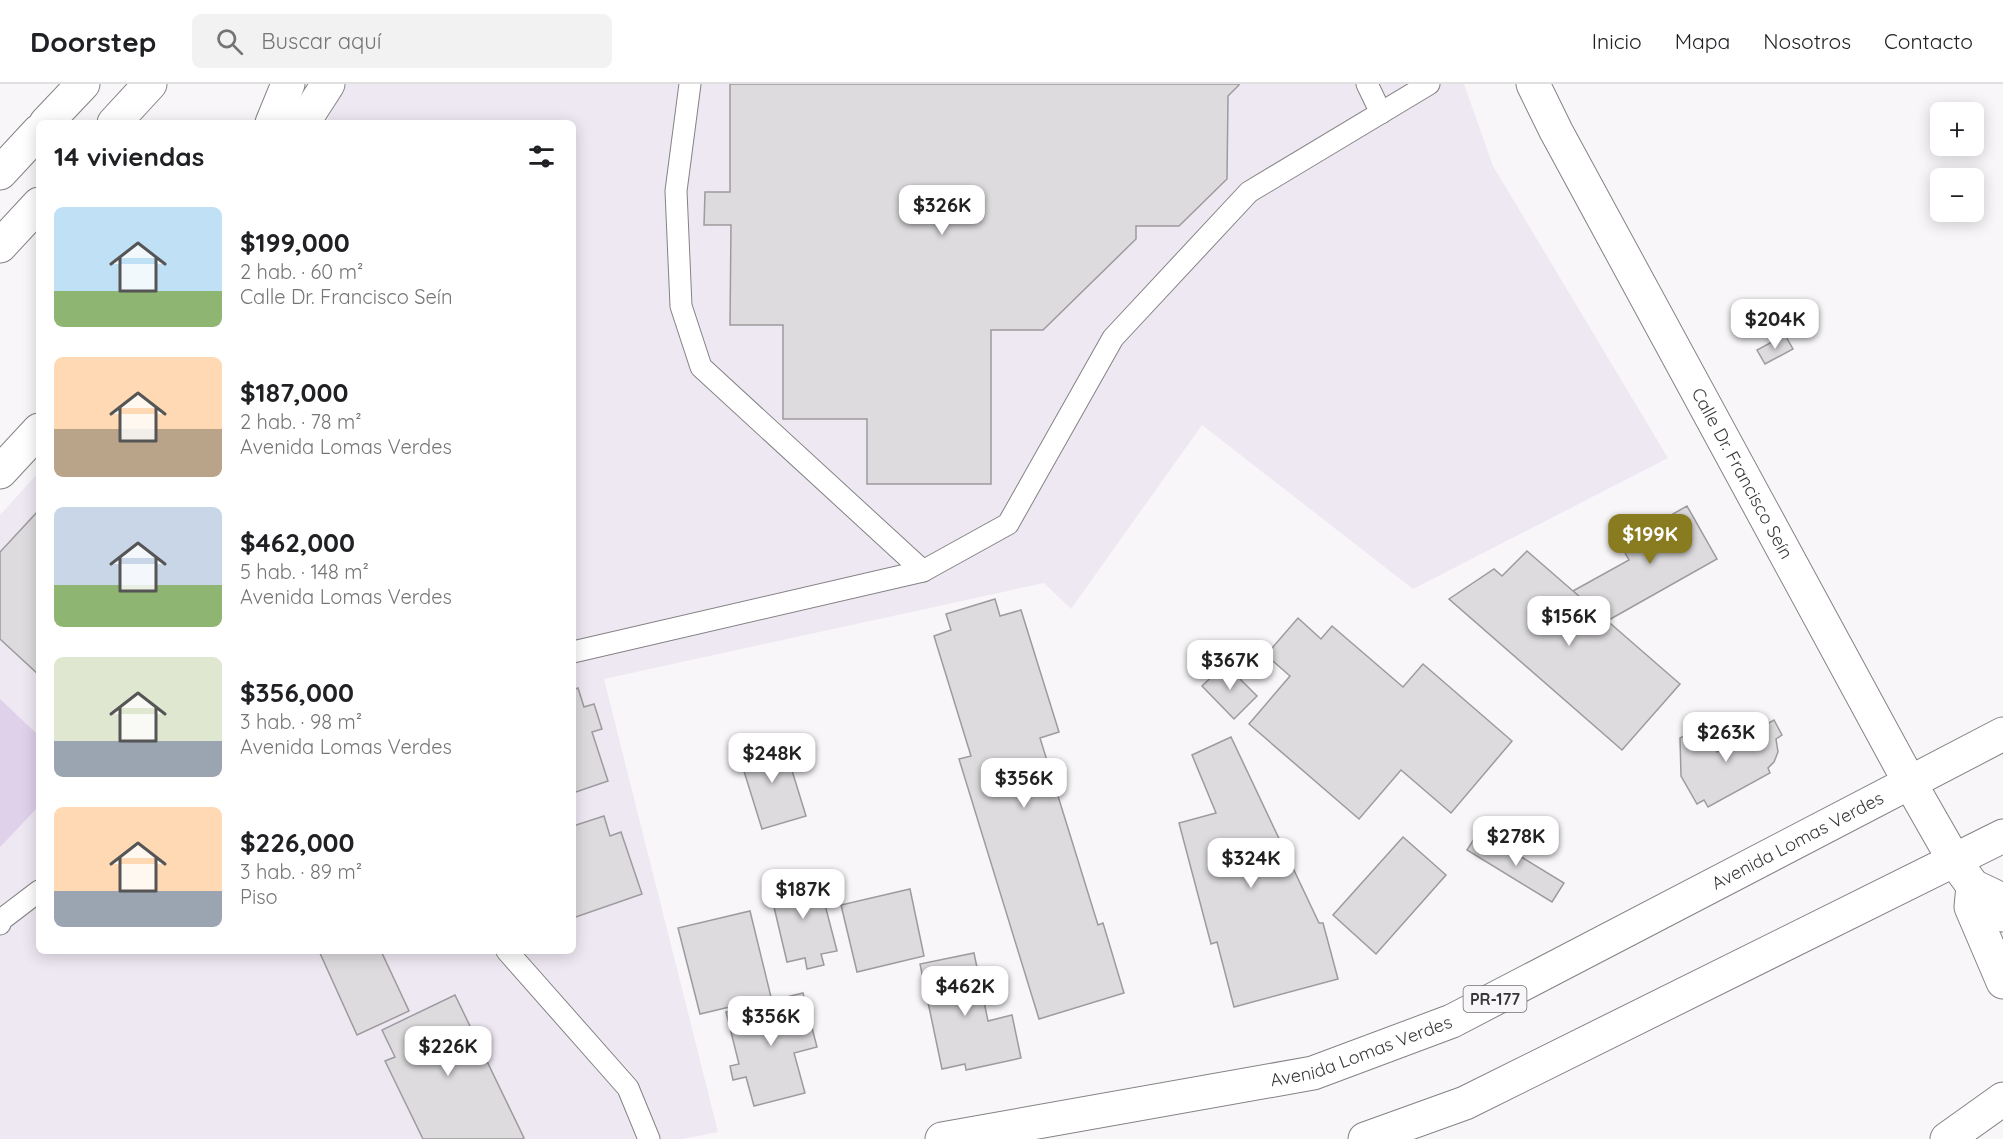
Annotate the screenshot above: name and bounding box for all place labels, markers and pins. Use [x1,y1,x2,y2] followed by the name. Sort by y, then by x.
[900,185,984,236] pin: $326K
[1733,299,1817,350] pin: $204K
[1608,514,1692,565] pin: $199K
[1527,596,1611,647] pin: $156K
[1188,640,1272,691] pin: $367K
[1684,712,1768,763] pin: $263K
[730,733,814,784] pin: $248K
[982,758,1066,809] pin: $356K
[1474,816,1558,867] pin: $278K
[1209,838,1293,889] pin: $324K
[761,869,845,920] pin: $187K
[923,966,1007,1017] pin: $462K
[729,996,813,1047] pin: $356K
[406,1026,490,1077] pin: $226K

